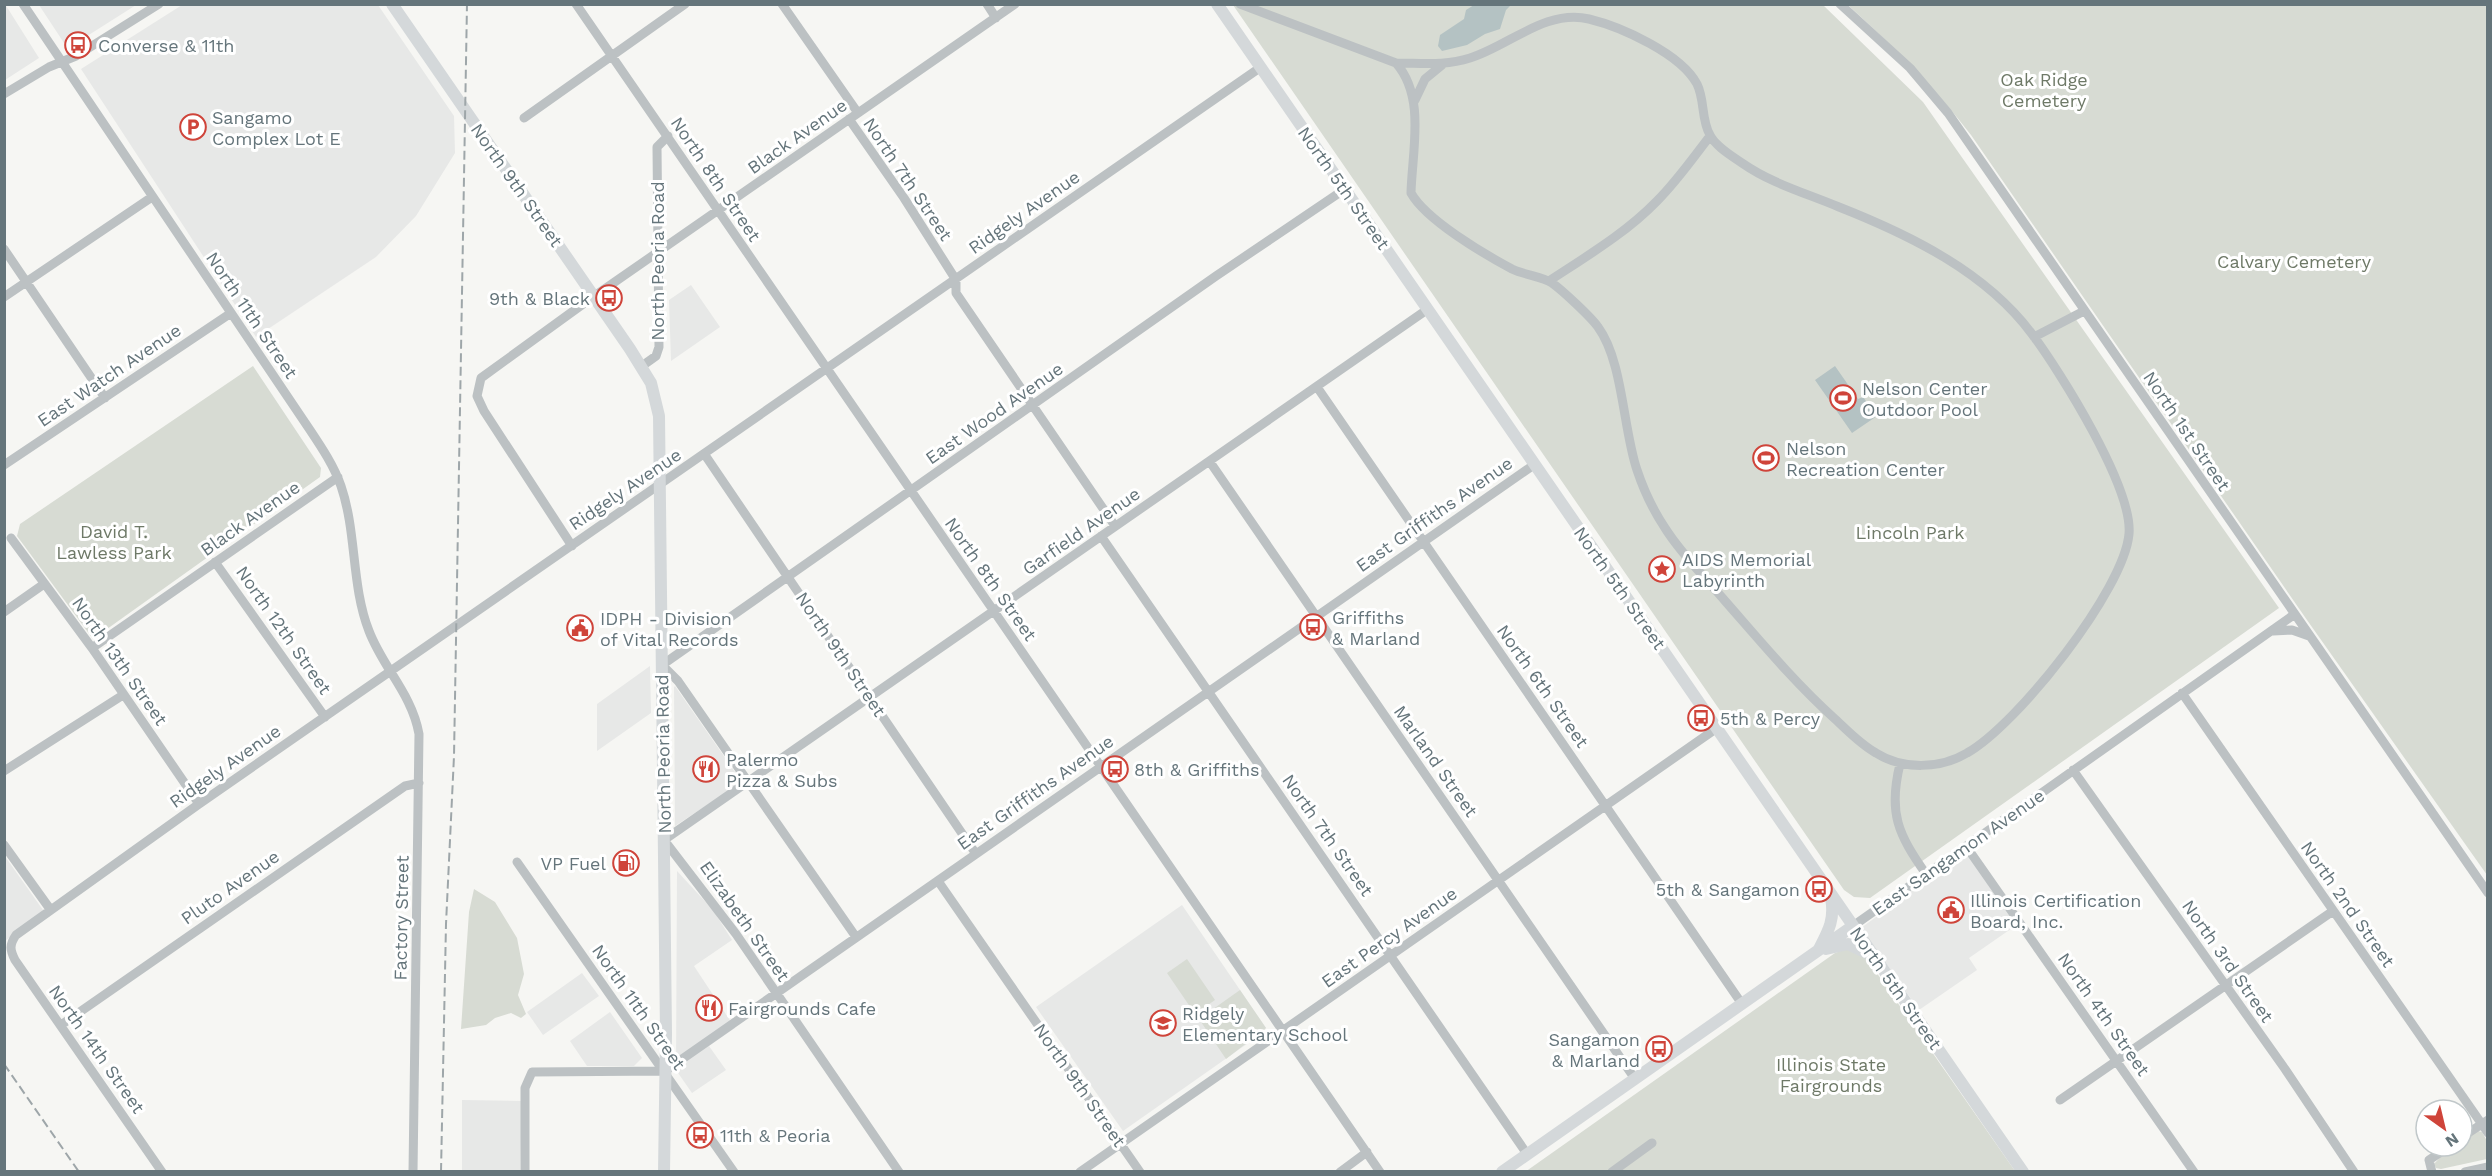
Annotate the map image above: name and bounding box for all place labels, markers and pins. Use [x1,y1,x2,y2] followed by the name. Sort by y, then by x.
[63,30,93,60] bus stop icon: Converse & 11th
[98,35,235,56] place label: Converse & 11th
[212,107,341,149] place label: Sangamo Complex Lot E
[178,112,208,142] parking icon: Sangamo Complex Lot E
[594,283,624,313] bus stop icon: 9th & Black
[489,288,590,309] place label: 9th & Black
[1862,378,1988,420] place label: Nelson Center Outdoor Pool
[1828,383,1858,413] sports icon: Nelson Center Outdoor Pool
[1786,438,1945,480] place label: Nelson Recreation Center
[1751,443,1781,473] sports icon: Nelson Recreation Center
[1682,549,1812,591] place label: AIDS Memorial Labyrinth
[1647,554,1677,584] place icon: AIDS Memorial Labyrinth
[1332,607,1420,649] place label: Griffiths & Marland
[600,608,738,650] place label: IDPH - Division of Vital Records
[1298,612,1328,642] bus stop icon: Griffiths & Marland
[565,613,595,643] public building icon: IDPH - Division of Vital Records
[1686,703,1716,733] bus stop icon: 5th & Percy
[1720,708,1821,729] place label: 5th & Percy
[726,749,838,791] place label: Palermo Pizza & Subs
[691,754,721,784] restaurant icon: Palermo Pizza & Subs
[1100,754,1130,784] bus stop icon: 8th & Griffiths
[1134,759,1260,780] place label: 8th & Griffiths
[611,848,641,878] fuel station icon: VP Fuel
[540,853,606,874] place label: VP Fuel
[1804,874,1834,904] bus stop icon: 5th & Sangamon
[1656,879,1800,900] place label: 5th & Sangamon
[1970,890,2141,932] place label: Illinois Certification Board, Inc.
[1936,895,1966,925] public building icon: Illinois Certification Board, Inc.
[694,993,724,1023] restaurant icon: Fairgrounds Cafe
[728,998,876,1019] place label: Fairgrounds Cafe
[1182,1003,1348,1045] place label: Ridgely Elementary School
[1148,1008,1178,1038] school or university icon: Ridgely Elementary School
[1548,1029,1640,1071] place label: Sangamon & Marland
[1644,1034,1674,1064] bus stop icon: Sangamon & Marland
[685,1120,715,1150] bus stop icon: 11th & Peoria
[720,1125,831,1146] place label: 11th & Peoria

